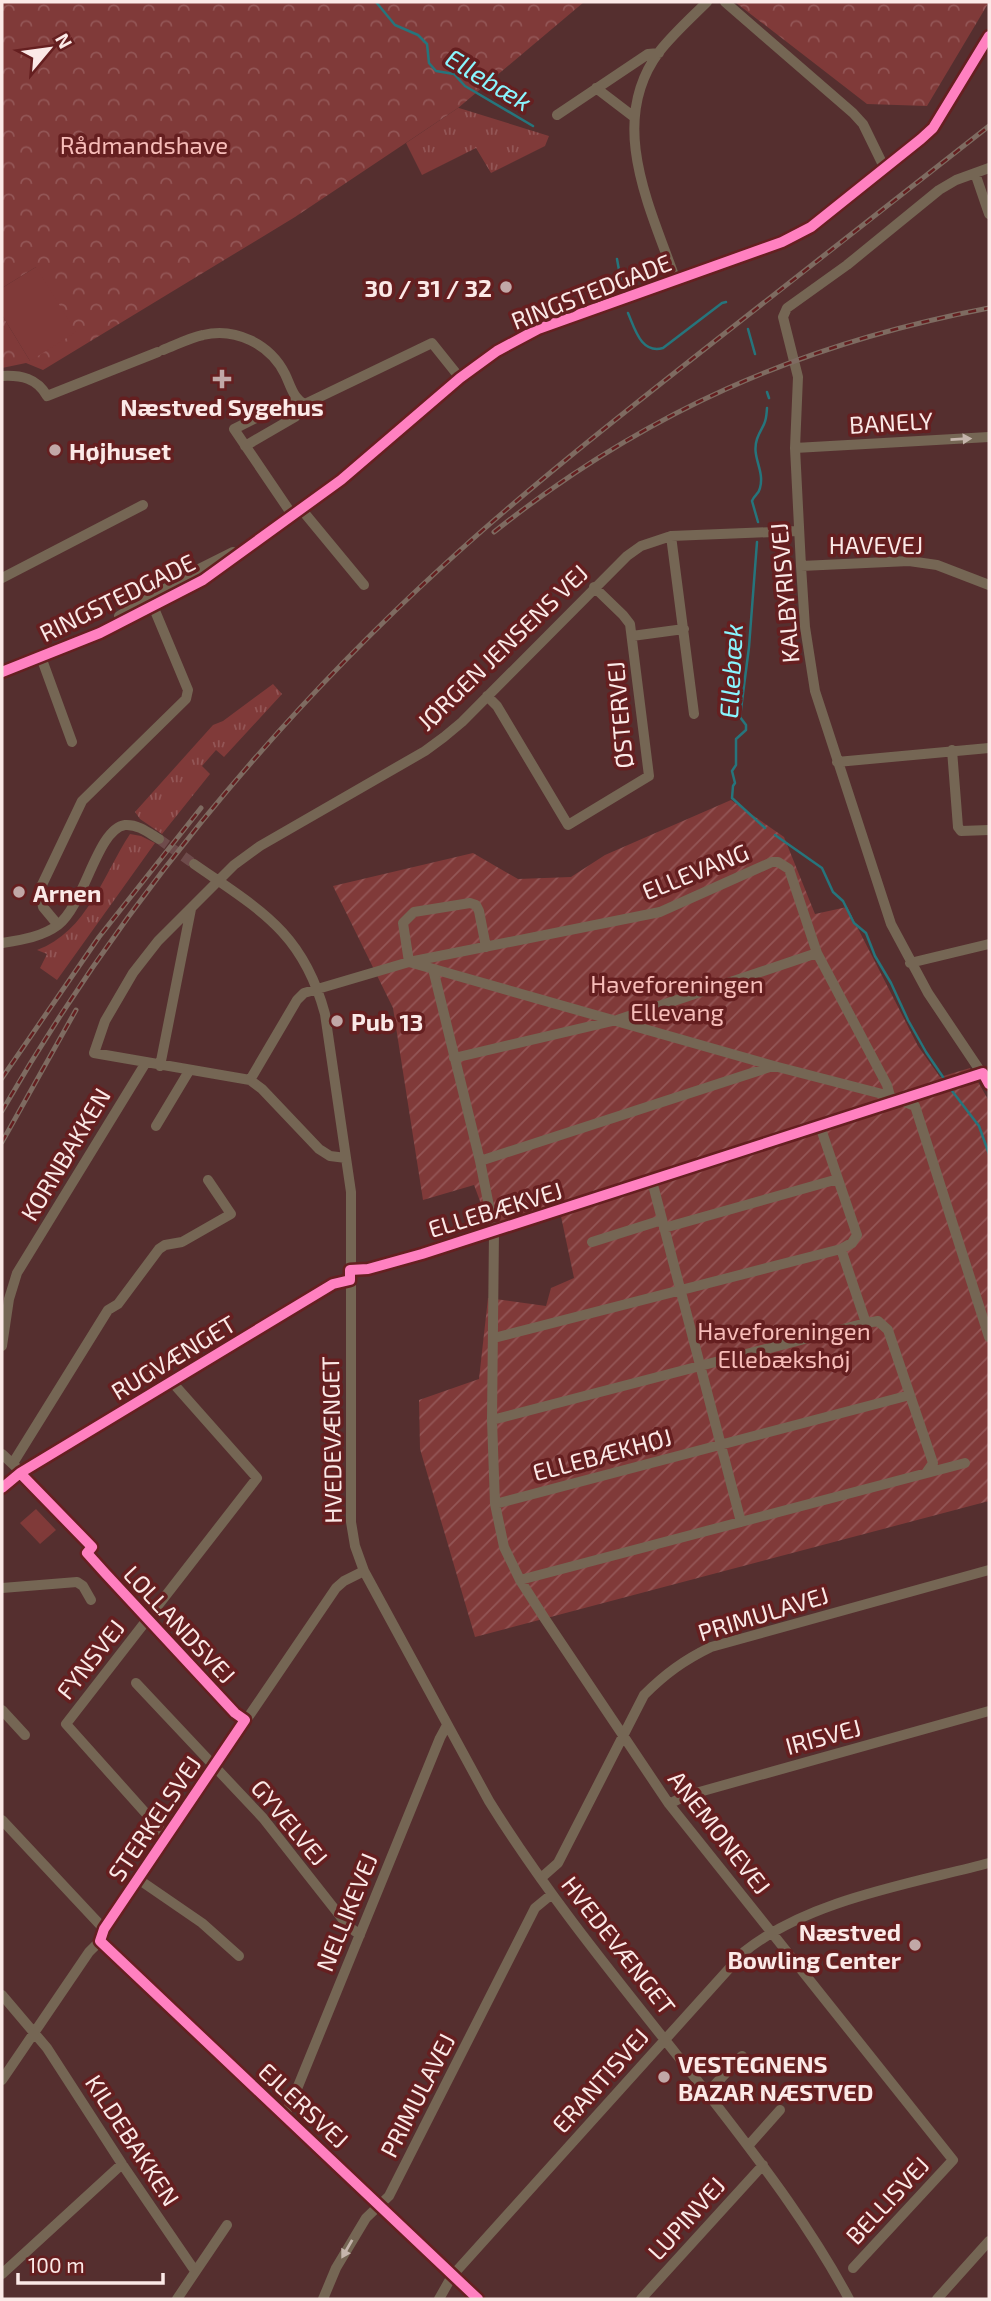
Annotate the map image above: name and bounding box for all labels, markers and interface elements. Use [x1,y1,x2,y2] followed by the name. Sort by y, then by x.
[14,14,84,84] north arrow
[51,29,78,52] text: N
[440,41,538,117] water label: Ellebæk
[60,130,228,159] park label: Rådmandshave
[507,247,675,335] street label: RINGSTEDGADE
[364,273,492,302] place label: 30 / 31 / 32
[498,279,514,295] marker: 30 / 31 / 32
[212,369,232,389] marker: Næstved Sygehus
[120,392,324,421] place label: Næstved Sygehus
[848,405,934,439] street label: BANELY
[950,433,972,444] one-way arrow
[69,436,171,465] place label: Højhuset
[47,442,63,458] marker: Højhuset
[763,522,805,664] street label: KALBYRISVEJ
[829,530,923,559] street label: HAVEVEJ
[35,547,199,647] street label: RINGSTEDGADE
[411,558,593,736] street label: JØRGEN JENSENS VEJ
[712,623,748,719] water label: Ellebæk
[600,660,638,770] street label: ØSTERVEJ
[638,837,752,905] street label: ELLEVANG
[33,878,101,907] place label: Arnen
[11,884,27,900] marker: Arnen
[590,969,764,1026] park label: Haveforeningen Ellevang
[351,1007,423,1036] place label: Pub 13
[329,1013,345,1029] marker: Pub 13
[14,1082,116,1226] street label: KORNBAKKEN
[424,1175,566,1243] street label: ELLEBÆKVEJ
[106,1308,241,1405] street label: RUGVÆNGET
[697,1316,871,1373] park label: Haveforeningen Ellebækshøj
[315,1356,347,1524] street label: HVEDEVÆNGET
[529,1422,675,1486] street label: ELLEBÆKHØJ
[118,1559,242,1689] street label: LOLLANDSVEJ
[694,1579,832,1647] street label: PRIMULAVEJ
[50,1613,130,1705] street label: FYNSVEJ
[782,1712,864,1760] street label: IRISVEJ
[101,1750,207,1886] street label: STERKELSVEJ
[663,1764,777,1900] street label: ANEMONEVEJ
[246,1773,334,1871] street label: GYVELVEJ
[309,1849,383,1975] street label: NELLIKEVEJ
[556,1870,682,2020] street label: HVEDEVÆNGET
[727,1917,902,1974] place label: Næstved Bowling Center
[907,1937,923,1953] marker: Næstved Bowling Center
[546,2022,654,2138] street label: ERANTISVEJ
[373,2028,461,2162] street label: PRIMULAVEJ
[678,2049,873,2106] place label: VESTEGNENS BAZAR NÆSTVED
[253,2056,355,2154] street label: EJLERSVEJ
[80,2069,186,2211] street label: KILDEBAKKEN
[656,2069,672,2085] marker: VESTEGNENS BAZAR NÆSTVED
[839,2150,935,2250] street label: BELLISVEJ
[641,2171,731,2265] street label: LUPINVEJ
[341,2240,353,2259] one-way arrow
[18,2242,163,2286] scale bar
[28,2252,85,2277] text: 100 m

